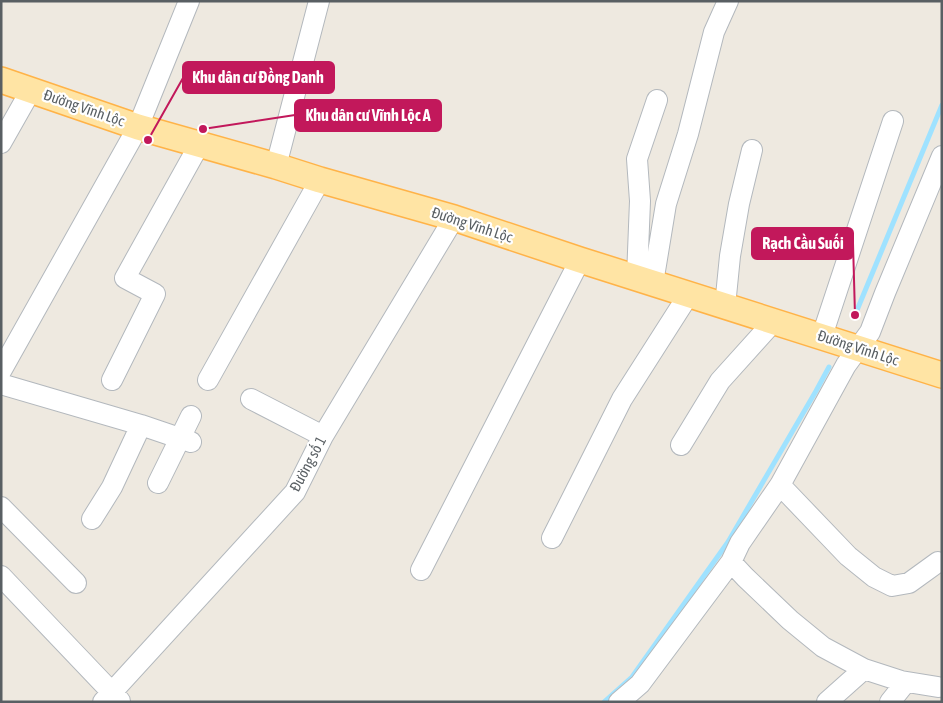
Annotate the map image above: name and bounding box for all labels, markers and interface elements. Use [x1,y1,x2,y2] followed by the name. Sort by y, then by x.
[183,62,334,93] callout: Khu dân cư Đồng Danh
[192,67,324,86] text: Khu dân cư Đồng Danh
[42,86,127,129] street label: Đường Vĩnh Lộc
[295,100,441,131] callout: Khu dân cư Vĩnh Lộc A
[305,106,431,124] text: Khu dân cư Vĩnh Lộc A
[429,203,515,246] street label: Đường Vĩnh Lộc
[752,228,853,259] callout: Rạch Cầu Suối
[762,233,844,252] text: Rạch Cầu Suối
[815,326,901,369] street label: Đường Vĩnh Lộc
[286,433,329,494] street label: Đường số 1

